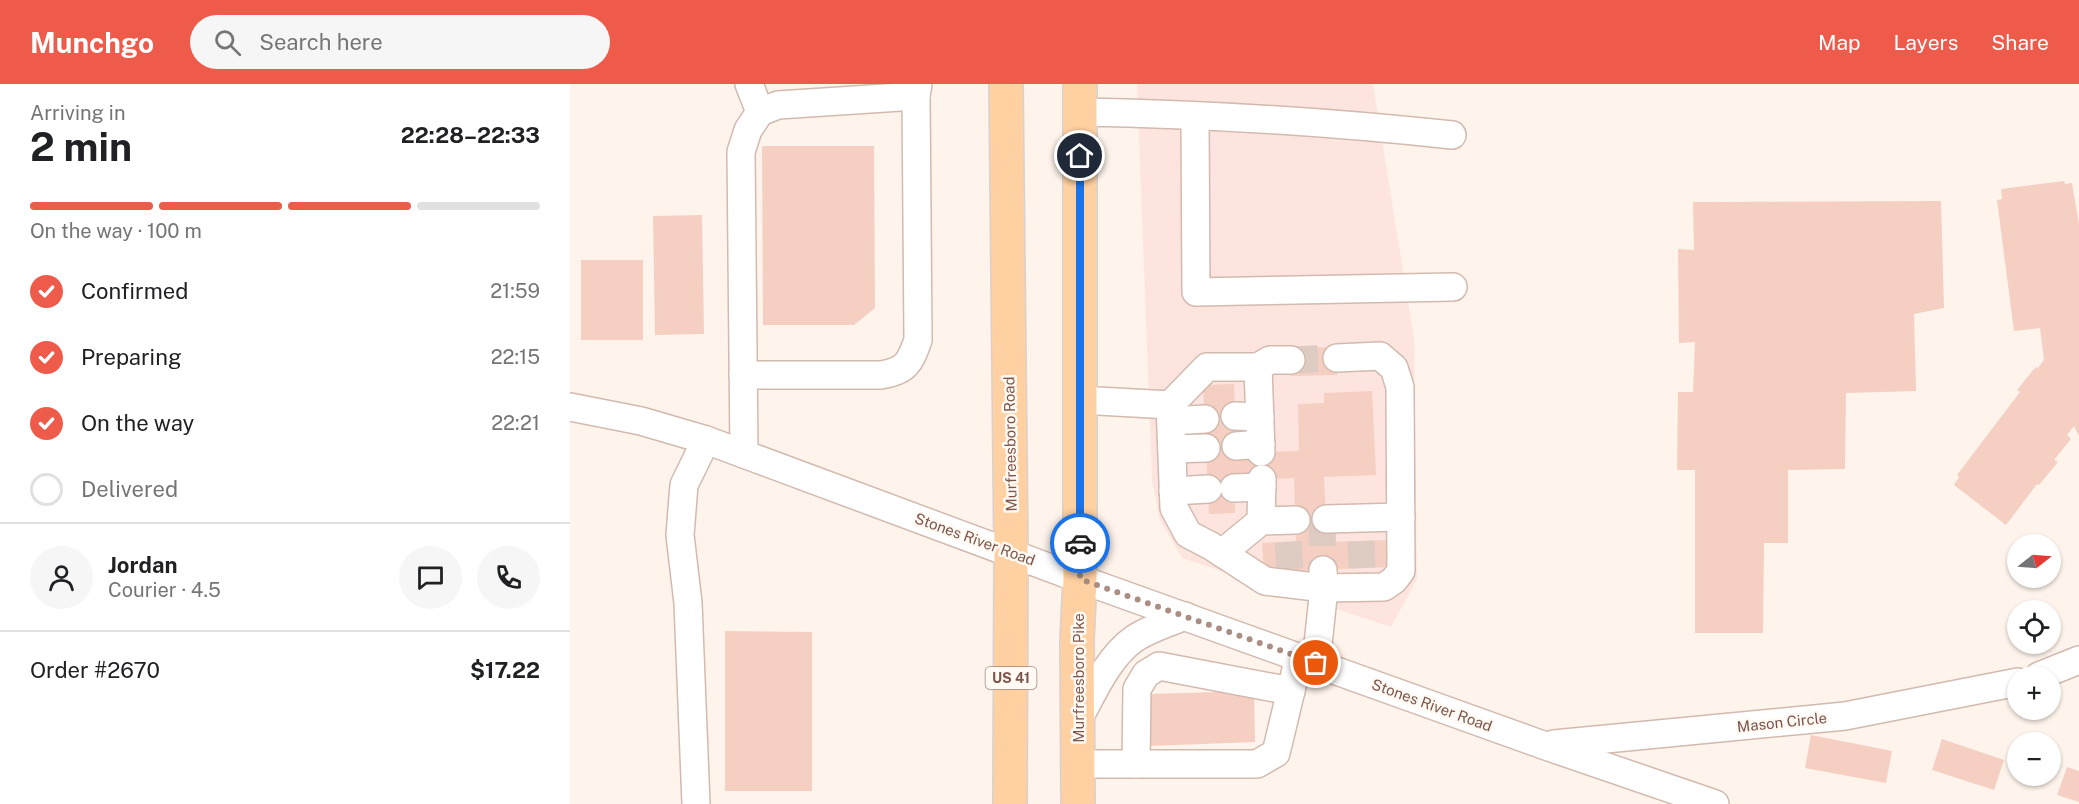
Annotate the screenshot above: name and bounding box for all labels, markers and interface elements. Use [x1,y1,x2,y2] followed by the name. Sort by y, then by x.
[190,15,610,69] search box
[30,26,154,59] text: Munchgo
[211,26,244,59] icon: search
[259,29,383,55] text: Search here
[1818,30,1861,55] text: Map
[1894,30,1958,55] text: Layers
[1991,30,2049,55] text: Share
[30,101,125,125] text: Arriving in
[401,122,540,148] text: 22:28–22:33
[30,124,132,170] text: 2 min
[1054,130,1105,181] pin
[1063,139,1096,172] icon: home
[30,219,202,243] text: On the way · 100 m
[30,275,63,308] icon: check
[81,278,188,304] text: Confirmed
[490,279,540,303] text: 21:59
[30,341,63,374] icon: check
[81,344,182,370] text: Preparing
[491,345,540,369] text: 22:15
[1000,376,1020,512] street label: Murfreesboro Road
[30,407,63,440] icon: check
[81,410,194,436] text: On the way
[491,411,540,435] text: 22:21
[81,476,178,502] text: Delivered
[912,509,1038,569] street label: Stones River Road
[1050,513,1110,573] courier
[1064,527,1097,560] icon: car
[2007,534,2061,588] north arrow
[2007,534,2061,786] map controls
[30,546,93,609] button: person
[399,546,462,609] button: chat
[477,546,540,609] button: phone
[108,552,177,578] text: Jordan
[108,578,221,602] text: Courier · 4.5
[2007,600,2061,654] button: locate
[1070,613,1087,743] street label: Murfreesboro Pike
[1290,637,1341,688] pin
[1299,646,1332,679] icon: bag
[30,657,160,683] text: Order #2670
[470,657,540,683] text: $17.22
[2007,666,2061,720] button: +
[986,667,1036,689] road number: US 41
[1369,675,1495,735] street label: Stones River Road
[1736,709,1828,735] street label: Mason Circle
[2007,732,2061,786] button: −

